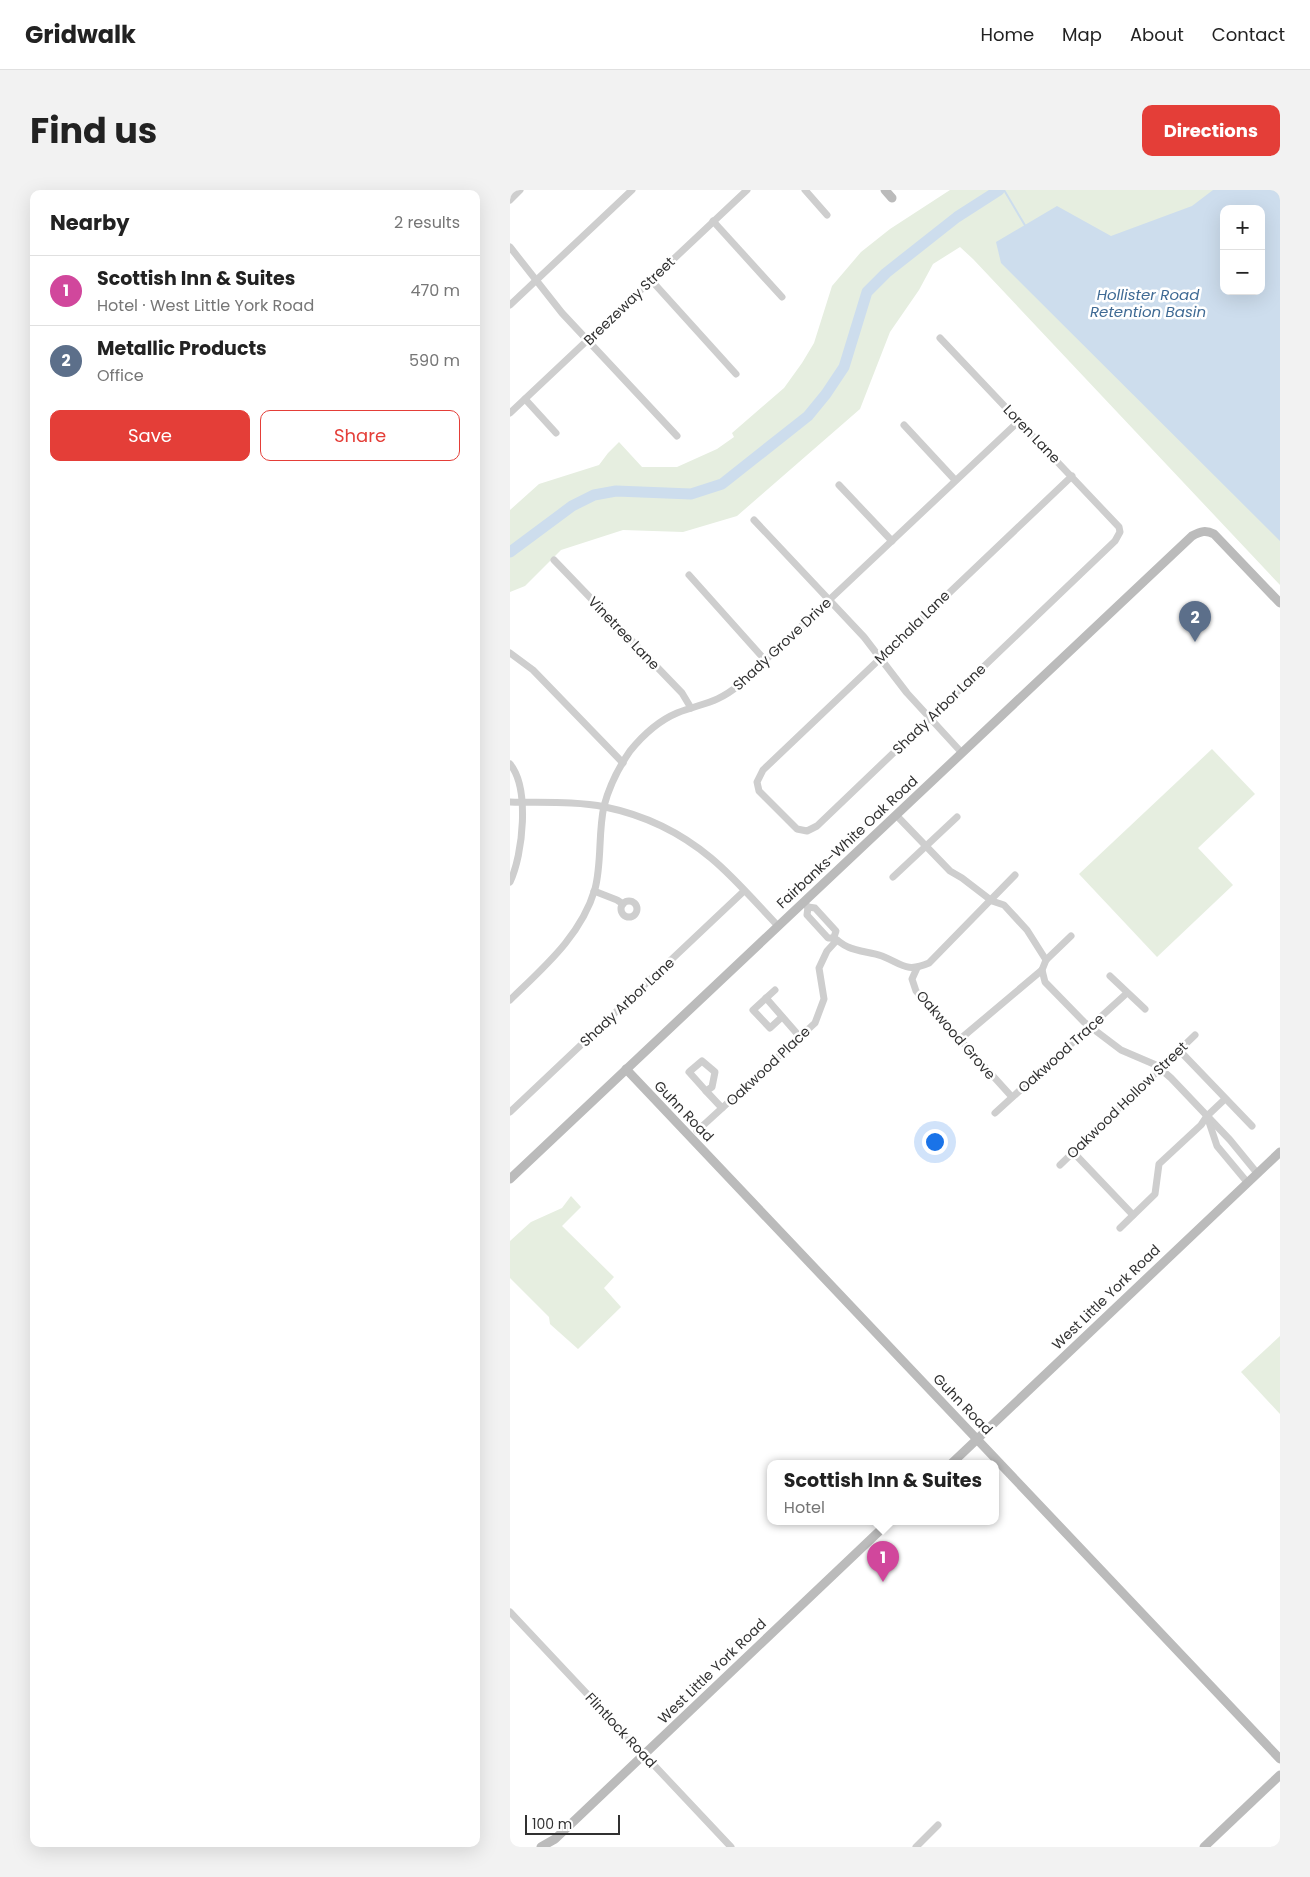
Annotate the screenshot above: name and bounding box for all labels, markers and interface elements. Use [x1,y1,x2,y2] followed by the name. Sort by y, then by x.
[25,18,136,51] text: Gridwalk
[980,22,1034,47] text: Home
[1062,22,1102,47] text: Map
[1130,22,1184,47] text: About
[1212,22,1285,47] text: Contact
[1142,105,1280,156] button: Directions
[30,106,157,155] text: Find us
[1220,205,1265,295] map controls
[1220,205,1265,250] button: +
[50,208,130,237] text: Nearby
[394,211,460,234] text: 2 results
[1220,250,1265,295] button: −
[579,252,679,350] street label: Breezeway Street
[97,265,295,292] text: Scottish Inn & Suites
[63,279,69,302] text: 1
[410,279,460,302] text: 470 m
[1090,284,1206,322] water label: Hollister Road Retention Basin
[97,294,314,317] text: Hotel · West Little York Road
[97,335,267,362] text: Metallic Products
[61,349,71,372] text: 2
[409,349,460,372] text: 590 m
[97,364,144,387] text: Office
[999,400,1065,468] street label: Loren Lane
[50,410,250,461] button: Save
[260,410,460,461] button: Share
[870,585,955,668] street label: Machala Lane
[584,592,664,674] street label: Vinetree Lane
[728,593,836,695] street label: Shady Grove Drive
[1179,601,1211,642] pin: 2
[888,659,990,759] street label: Shady Arbor Lane
[772,771,922,913] street label: Fairbanks-White Oak Road
[575,953,679,1051] street label: Shady Arbor Lane
[912,986,1000,1084] street label: Oakwood Grove
[1014,1009,1109,1097] street label: Oakwood Trace
[722,1021,815,1110] street label: Oakwood Place
[1062,1037,1192,1163] street label: Oakwood Hollow Street
[650,1076,718,1146] street label: Guhn Road
[922,1129,948,1155] your location
[1047,1240,1165,1354] street label: West Little York Road
[929,1369,997,1439] street label: Guhn Road
[767,1460,999,1525] popup
[784,1467,982,1494] text: Scottish Inn & Suites
[784,1496,825,1519] text: Hotel
[867,1541,899,1582] pin: 1
[653,1614,771,1728] street label: West Little York Road
[581,1688,661,1772] street label: Flintlock Road
[525,1812,620,1835] scale bar
[532,1814,572,1834] text: 100 m

